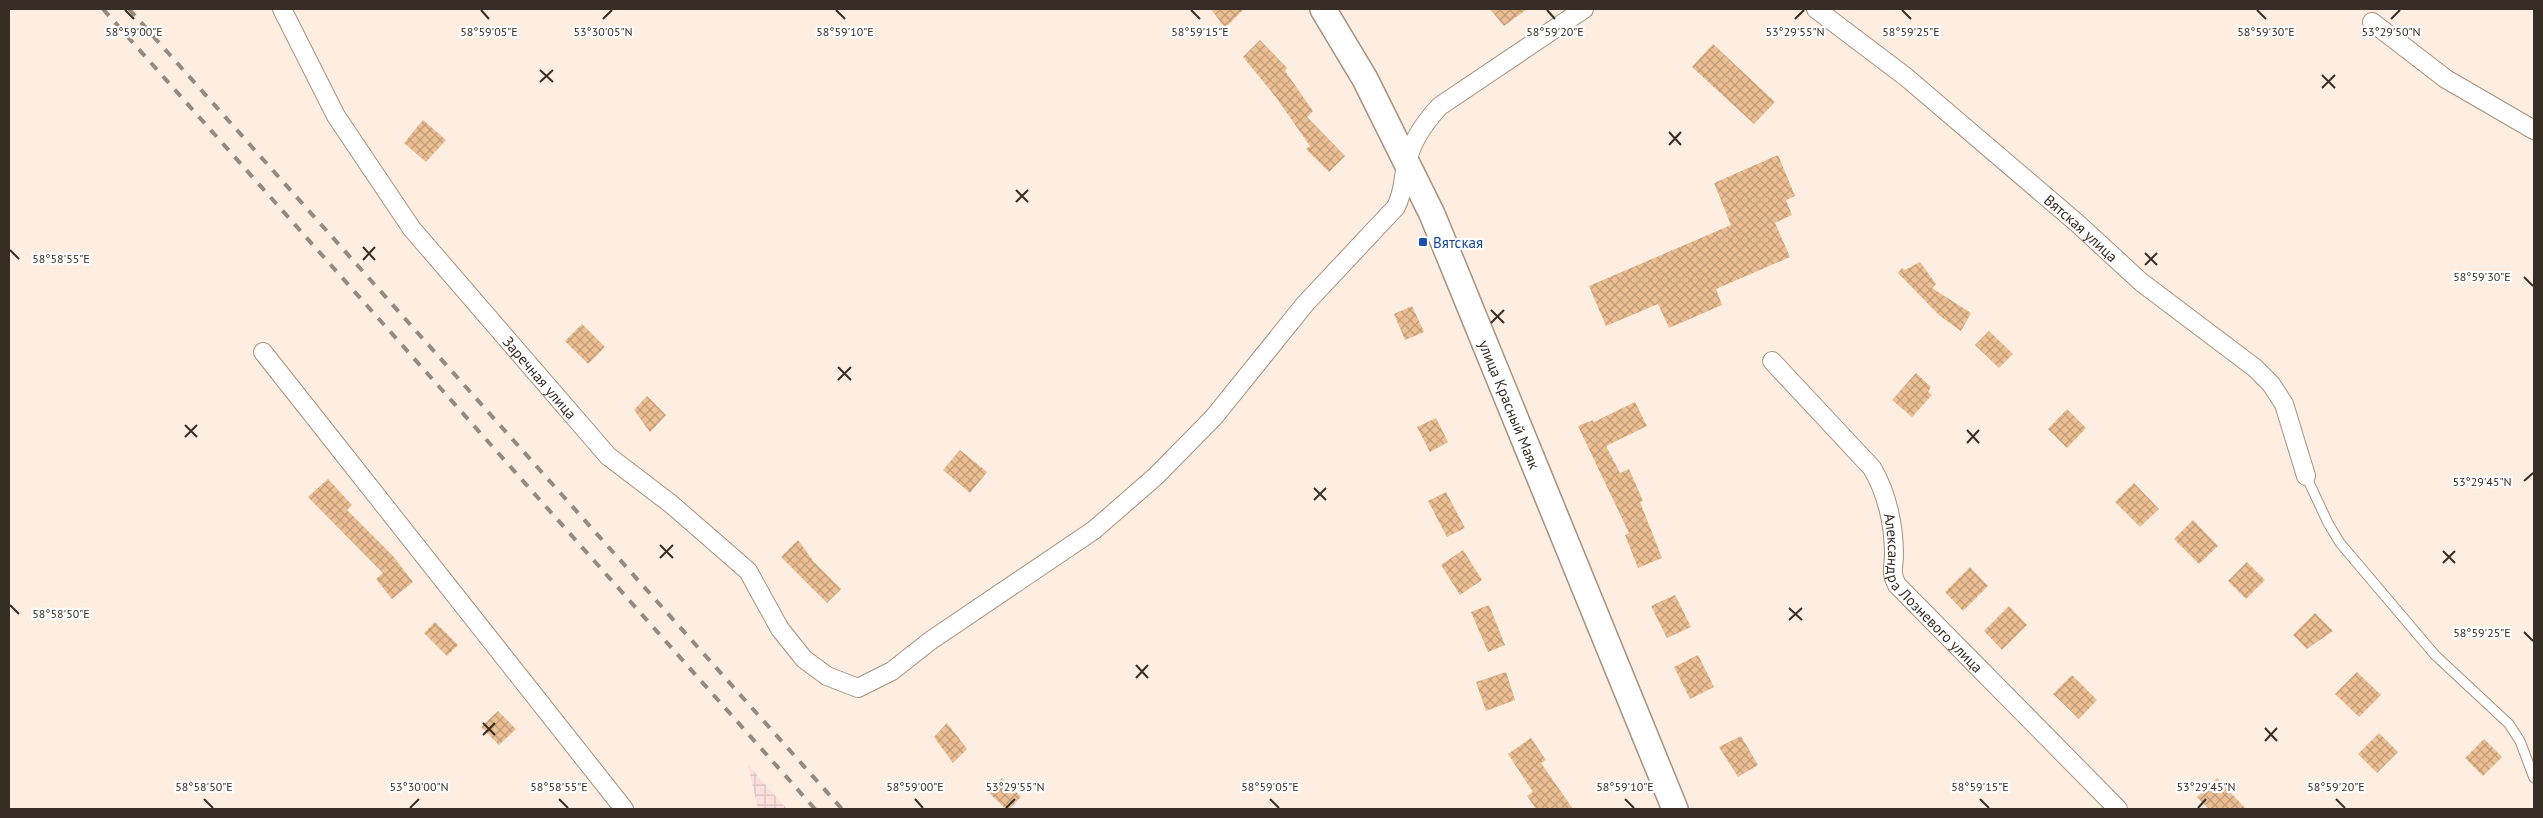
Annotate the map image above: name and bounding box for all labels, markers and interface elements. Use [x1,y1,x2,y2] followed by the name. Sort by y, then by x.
[105,24,163,39] text: 58°59'00"E
[460,24,518,39] text: 58°59'05"E
[573,24,633,39] text: 53°30'05"N
[816,24,874,39] text: 58°59'10"E
[1171,24,1229,39] text: 58°59'15"E
[1526,24,1584,39] text: 58°59'20"E
[1765,24,1825,39] text: 53°29'55"N
[1882,24,1940,39] text: 58°59'25"E
[2237,24,2295,39] text: 58°59'30"E
[2361,24,2421,39] text: 53°29'50"N
[2041,190,2122,266] street label: Вятская улица
[1433,233,1483,252] place label: Вятская
[1417,236,1429,248] marker: Вятская
[32,251,90,266] text: 58°58'55"E
[2453,269,2511,284] text: 58°59'30"E
[499,332,581,423] street label: Заречная улица
[1475,337,1545,472] street label: улица Красный Маяк
[2452,474,2512,489] text: 53°29'45"N
[1880,511,1987,676] street label: Александра Лозневого улица
[32,606,90,621] text: 58°58'50"E
[2453,625,2511,640] text: 58°59'25"E
[175,779,233,794] text: 58°58'50"E
[389,779,449,794] text: 53°30'00"N
[530,779,588,794] text: 58°58'55"E
[886,779,944,794] text: 58°59'00"E
[985,779,1045,794] text: 53°29'55"N
[1241,779,1299,794] text: 58°59'05"E
[1596,779,1654,794] text: 58°59'10"E
[1951,779,2009,794] text: 58°59'15"E
[2176,779,2236,794] text: 53°29'45"N
[2307,779,2365,794] text: 58°59'20"E

